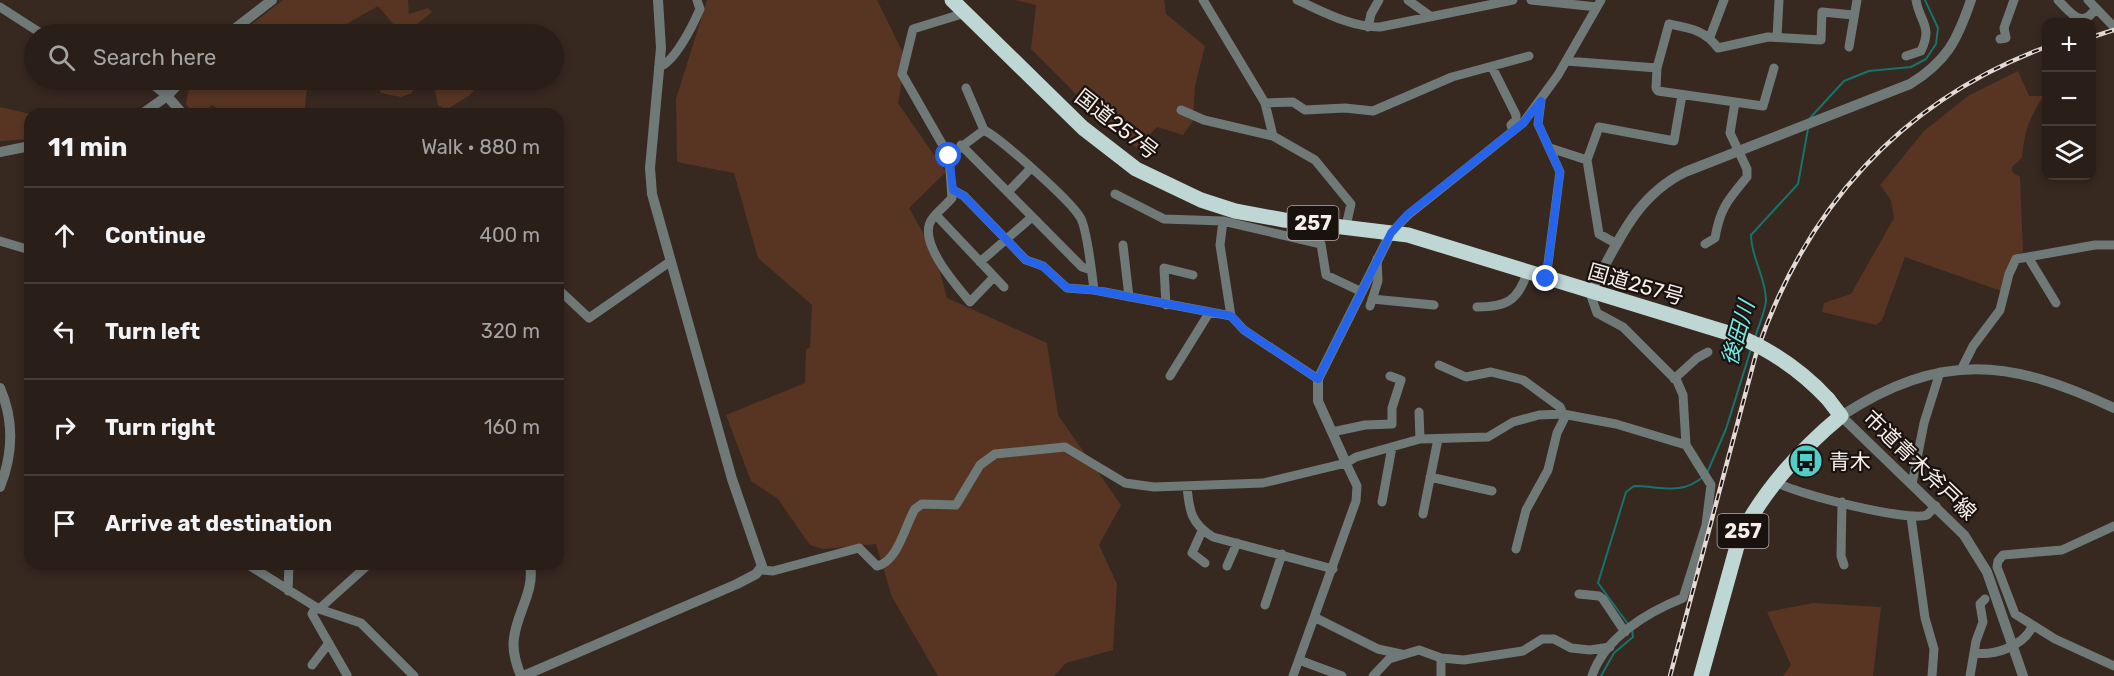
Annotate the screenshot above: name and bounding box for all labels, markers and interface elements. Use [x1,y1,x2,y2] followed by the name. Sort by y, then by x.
[2042,18,2096,180] map controls
[2042,18,2096,72] button: +
[24,24,564,90] search box
[45,41,78,74] icon: search
[93,44,216,71] text: Search here
[2042,72,2096,126] button: −
[1070,84,1164,164] street label: 国道257号
[2042,126,2096,180] button: layers
[48,132,127,163] text: 11 min
[421,135,540,159] text: Walk · 880 m
[935,142,961,168] route start
[1288,206,1338,240] road number: 257
[48,219,81,252] icon: ahead
[105,222,206,249] text: Continue
[480,223,540,247] text: 400 m
[1585,258,1687,310] street label: 国道257号
[1532,265,1558,291] route end
[1716,296,1761,368] water label: 後田川
[48,315,81,348] icon: left
[105,318,200,345] text: Turn left
[481,319,540,343] text: 320 m
[1858,405,1982,525] street label: 市道青木斧戸線
[48,411,81,444] icon: right
[105,414,215,441] text: Turn right
[484,415,540,439] text: 160 m
[1788,443,1824,479] bus stop icon: 青木
[1829,449,1871,474] place label: 青木
[48,507,81,540] icon: arrive
[105,510,332,537] text: Arrive at destination
[1718,514,1768,548] road number: 257

